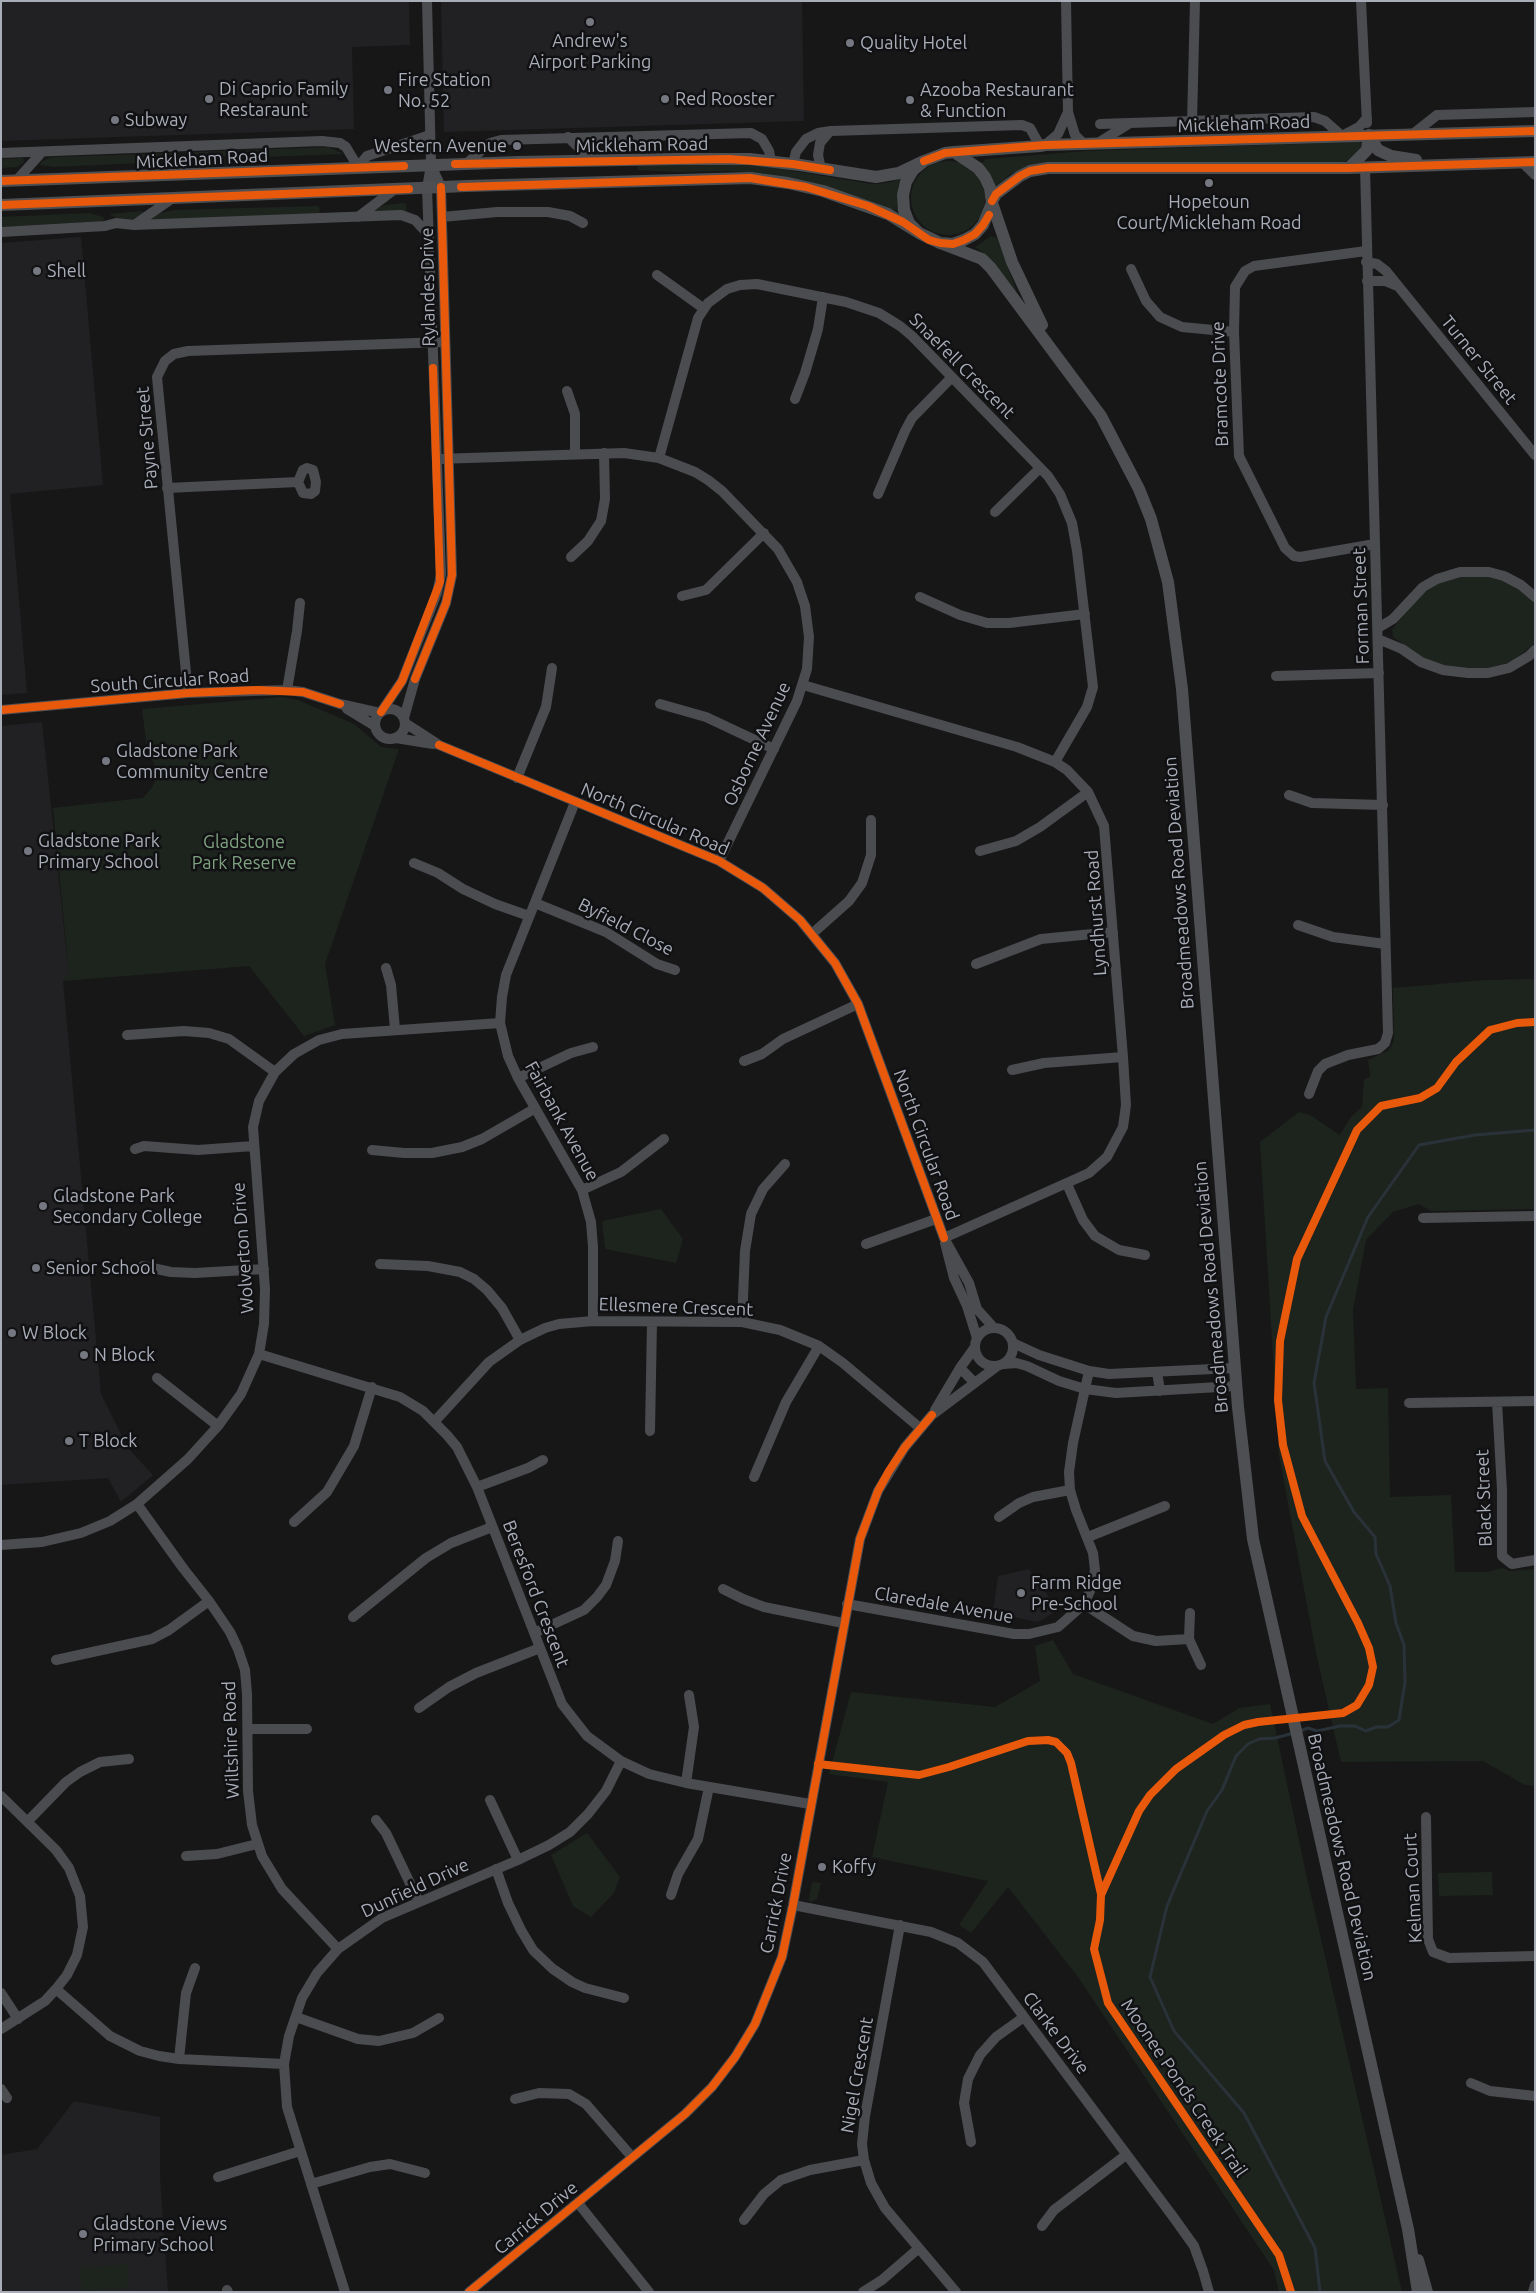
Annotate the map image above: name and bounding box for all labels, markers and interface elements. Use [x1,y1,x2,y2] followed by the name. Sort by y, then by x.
[584,16,596,28] marker: Andrew's Airport Parking
[529,30,651,72] place label: Andrew's Airport Parking
[860,32,967,54] place label: Quality Hotel
[844,37,856,49] marker: Quality Hotel
[398,69,491,112] place label: Fire Station No. 52
[219,78,348,120] place label: Di Caprio Family Restaraunt
[920,79,1074,122] place label: Azooba Restaurant & Function
[382,84,394,96] marker: Fire Station No. 52
[675,88,775,110] place label: Red Rooster
[203,93,215,105] marker: Di Caprio Family Restaraunt
[659,93,671,105] marker: Red Rooster
[904,94,916,106] marker: Azooba Restaurant & Function
[125,109,187,131] place label: Subway
[1177,111,1311,137] street label: Mickleham Road
[109,114,121,126] marker: Subway
[575,133,709,157] street label: Mickleham Road
[374,135,507,157] place label: Western Avenue
[511,140,523,152] marker: Western Avenue
[135,145,269,173] street label: Mickleham Road
[1203,177,1215,189] marker: Hopetoun Court/Mickleham Road
[1116,191,1302,233] place label: Hopetoun Court/Mickleham Road
[416,227,440,347] street label: Rylandes Drive
[47,260,86,282] place label: Shell
[31,265,43,277] marker: Shell
[905,309,1019,423] street label: Snaefell Crescent
[1437,311,1521,409] street label: Turner Street
[1207,321,1233,447] street label: Bramcote Drive
[132,386,162,490] street label: Payne Street
[1348,548,1374,664] street label: Forman Street
[90,665,250,697] street label: South Circular Road
[719,678,795,810] street label: Osborne Avenue
[116,740,268,782] place label: Gladstone Park Community Centre
[100,755,112,767] marker: Gladstone Park Community Centre
[1159,756,1199,1010] street label: Broadmeadows Road Deviation
[578,778,732,860] street label: North Circular Road
[38,830,160,872] place label: Gladstone Park Primary School
[192,831,296,874] park label: Gladstone Park Reserve
[22,845,34,857] marker: Gladstone Park Primary School
[1081,849,1111,977] street label: Lyndhurst Road
[574,894,678,960] street label: Byfield Close
[520,1058,604,1184] street label: Fairbank Avenue
[889,1067,963,1223] street label: North Circular Road
[1189,1160,1233,1414] street label: Broadmeadows Road Deviation
[228,1182,258,1314] street label: Wolverton Drive
[53,1185,202,1228] place label: Gladstone Park Secondary College
[37,1200,49,1212] marker: Gladstone Park Secondary College
[46,1257,155,1279] place label: Senior School
[30,1262,42,1274] marker: Senior School
[598,1294,754,1320] street label: Ellesmere Crescent
[22,1322,87,1344] place label: W Block
[6,1327,18,1339] marker: W Block
[94,1344,155,1366] place label: N Block
[78,1349,90,1361] marker: N Block
[79,1430,137,1452] place label: T Block
[63,1435,75,1447] marker: T Block
[1472,1449,1496,1547] street label: Black Street
[498,1517,574,1671] street label: Beresford Crescent
[1031,1572,1122,1615] place label: Farm Ridge Pre-School
[873,1582,1015,1628] street label: Claredale Avenue
[1015,1587,1027,1599] marker: Farm Ridge Pre-School
[218,1681,244,1799] street label: Wiltshire Road
[1303,1731,1381,1983] street label: Broadmeadows Road Deviation
[1399,1832,1427,1944] street label: Kelman Court
[756,1851,796,1955] street label: Carrick Drive
[358,1854,472,1922] street label: Dunfield Drive
[832,1856,876,1878] place label: Koffy
[816,1861,828,1873] marker: Koffy
[1018,1988,1094,2078] street label: Clarke Drive
[1116,1995,1252,2181] street label: Moonee Ponds Creek Trail
[836,2015,878,2135] street label: Nigel Crescent
[490,2177,582,2259] street label: Carrick Drive
[93,2213,227,2256] place label: Gladstone Views Primary School
[77,2228,89,2240] marker: Gladstone Views Primary School

